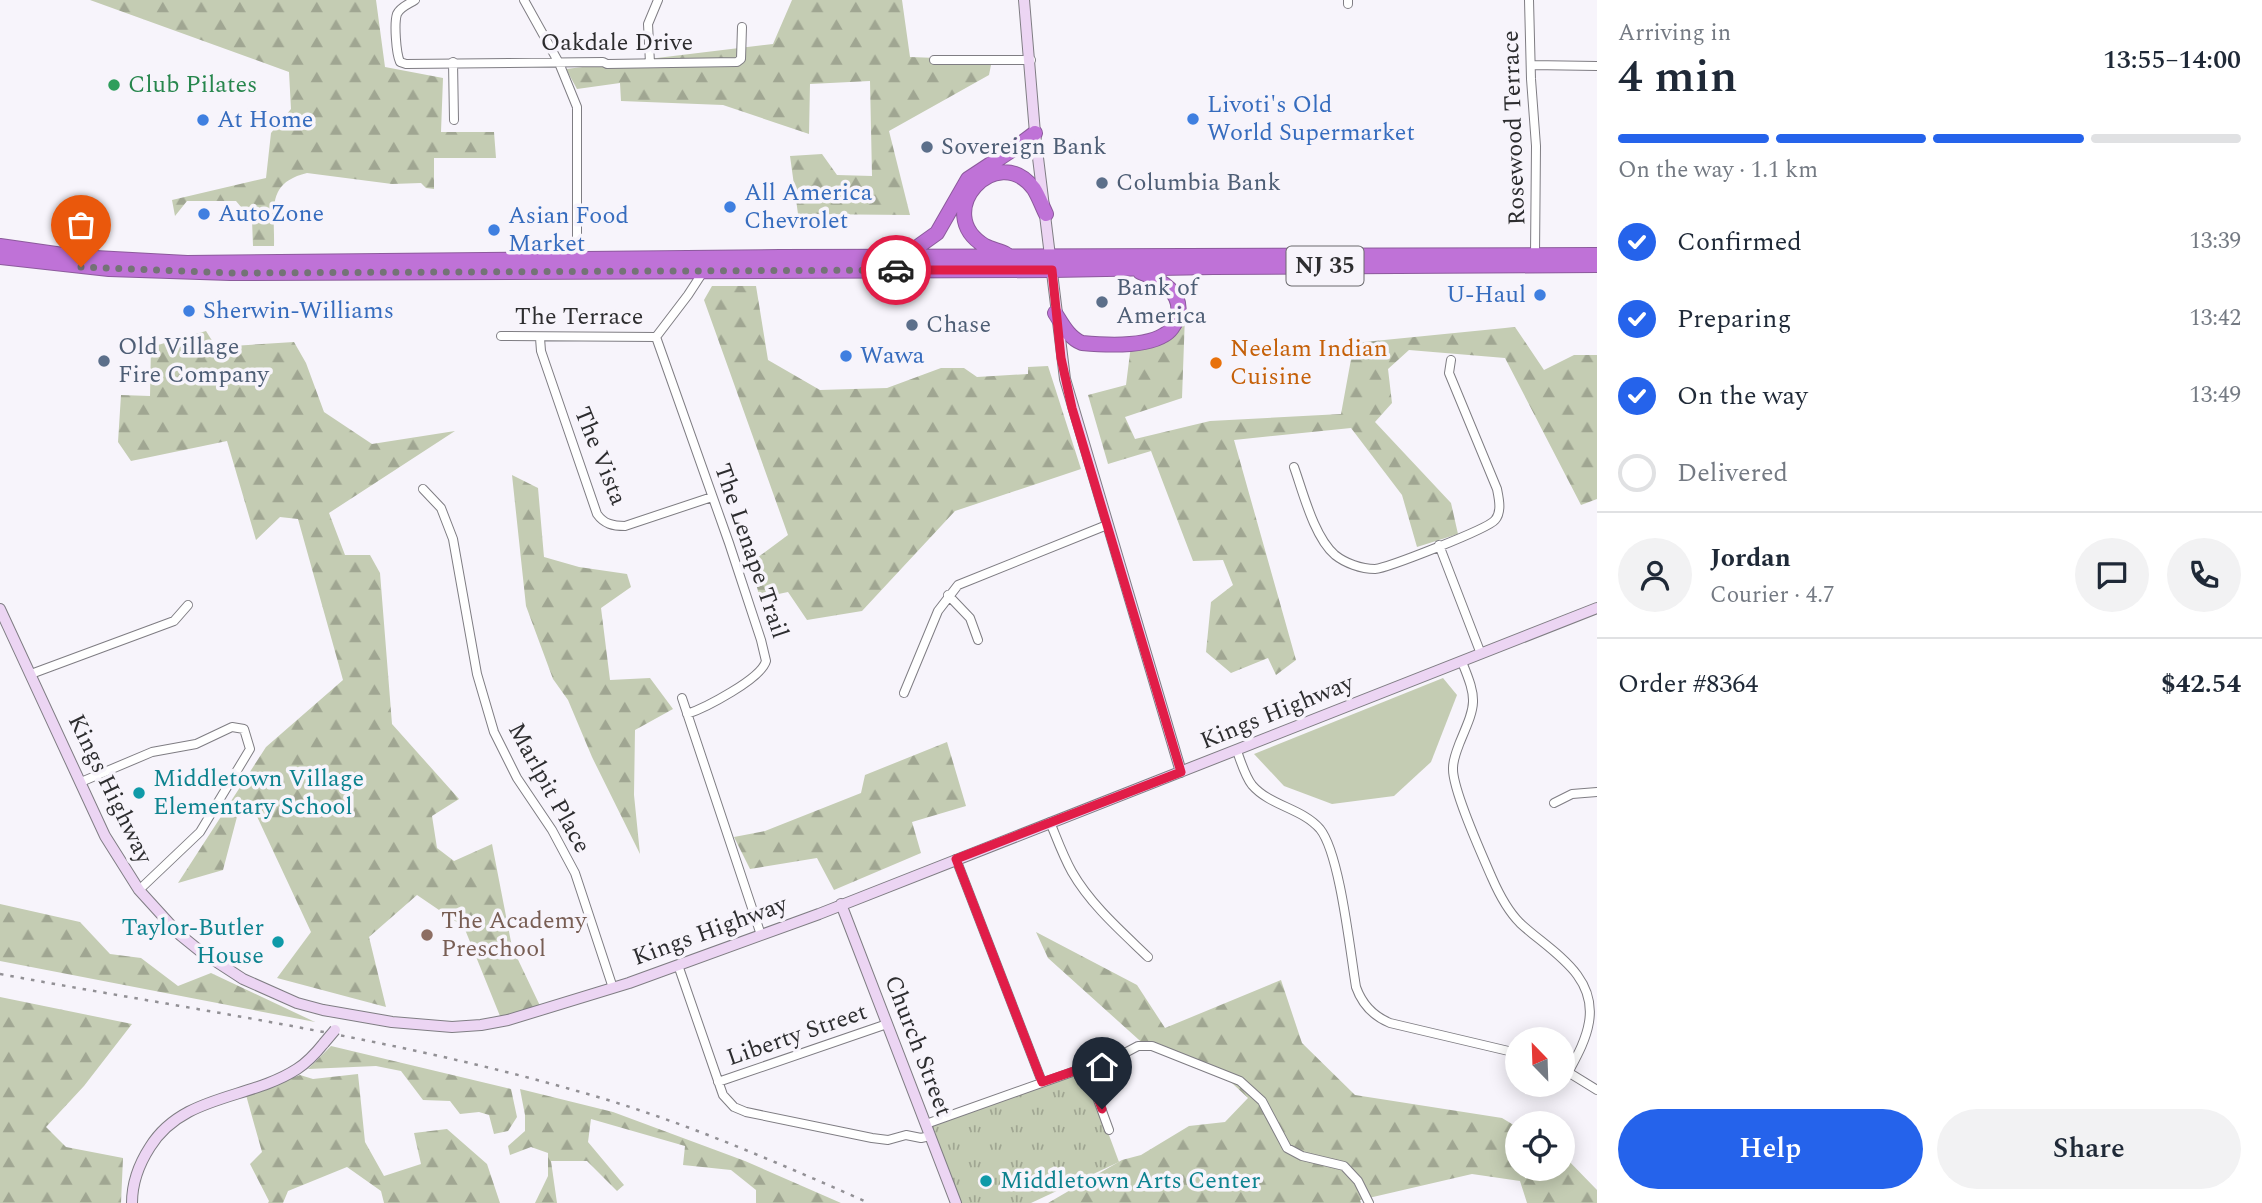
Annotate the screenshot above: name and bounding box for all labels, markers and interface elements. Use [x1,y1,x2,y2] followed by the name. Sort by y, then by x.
[1618,16,1731,51] text: Arriving in
[541,25,693,61] street label: Oakdale Drive
[1493,30,1535,226] street label: Rosewood Terrace
[2103,40,2241,80] text: 13:55–14:00
[1618,42,1737,112] text: 4 min
[128,67,257,103] place label: Club Pilates
[106,77,122,93] marker: Club Pilates
[1207,87,1415,151] place label: Livoti's Old World Supermarket
[217,102,313,138] place label: At Home
[1185,111,1201,127] marker: Livoti's Old World Supermarket
[195,112,211,128] marker: At Home
[941,129,1107,165] place label: Sovereign Bank
[919,139,935,155] marker: Sovereign Bank
[1618,153,1818,188] text: On the way · 1.1 km
[1116,165,1281,201] place label: Columbia Bank
[744,175,873,239] place label: All America Chevrolet
[1094,175,1110,191] marker: Columbia Bank
[51,195,111,267] pin
[218,196,324,232] place label: AutoZone
[508,198,629,262] place label: Asian Food Market
[722,199,738,215] marker: All America Chevrolet
[62,206,100,244] icon: bag
[196,206,212,222] marker: AutoZone
[486,222,502,238] marker: Asian Food Market
[1677,222,1802,262] text: Confirmed
[1618,223,1656,261] icon: check
[2189,224,2241,259] text: 13:39
[861,235,931,305] courier
[1286,246,1364,286] road number: NJ 35
[877,251,915,289] icon: car
[1116,270,1207,334] place label: Bank of America
[1446,277,1526,313] place label: U-Haul
[1532,287,1548,303] marker: U-Haul
[203,293,394,329] place label: Sherwin-Williams
[1094,294,1110,310] marker: Bank of America
[515,299,643,335] street label: The Terrace
[1677,299,1791,339] text: Preparing
[1618,300,1656,338] icon: check
[2189,301,2241,336] text: 13:42
[181,303,197,319] marker: Sherwin-Williams
[926,307,991,343] place label: Chase
[904,317,920,333] marker: Chase
[118,329,270,393] place label: Old Village Fire Company
[1230,331,1388,395] place label: Neelam Indian Cuisine
[860,338,925,374] place label: Wawa
[838,348,854,364] marker: Wawa
[96,353,112,369] marker: Old Village Fire Company
[1208,355,1224,371] marker: Neelam Indian Cuisine
[1677,376,1808,416] text: On the way
[1618,377,1656,415] icon: check
[2189,378,2241,413] text: 13:49
[564,401,636,511] street label: The Vista
[1677,453,1788,493] text: Delivered
[704,459,798,643] street label: The Lenape Trail
[1618,538,1692,612] button: person
[1710,538,1791,578] text: Jordan
[2075,538,2149,612] button: chat
[2167,538,2241,612] button: phone
[1710,578,1835,613] text: Courier · 4.7
[1195,664,1360,759] street label: Kings Highway
[1618,664,1758,704] text: Order #8364
[2161,664,2241,704] text: $42.54
[58,708,162,871] street label: Kings Highway
[498,716,600,860] street label: Marlpit Place
[153,761,364,825] place label: Middletown Village Elementary School
[131,785,147,801] marker: Middletown Village Elementary School
[628,886,794,976] street label: Kings Highway
[441,903,588,967] place label: The Academy Preschool
[121,910,264,974] place label: Taylor-Butler House
[419,927,435,943] marker: The Academy Preschool
[270,934,286,950] marker: Taylor-Butler House
[875,970,961,1122] street label: Church Street
[722,994,872,1076] street label: Liberty Street
[1505,1027,1575,1097] north arrow
[1505,1027,1575,1181] map controls
[1072,1037,1132,1109] pin
[1083,1048,1121,1086] icon: home
[1618,1109,1923,1189] button: Help
[1937,1109,2241,1189] button: Share
[1505,1111,1575,1181] button: locate
[1000,1163,1261,1199] place label: Middletown Arts Center
[978,1173,994,1189] marker: Middletown Arts Center

